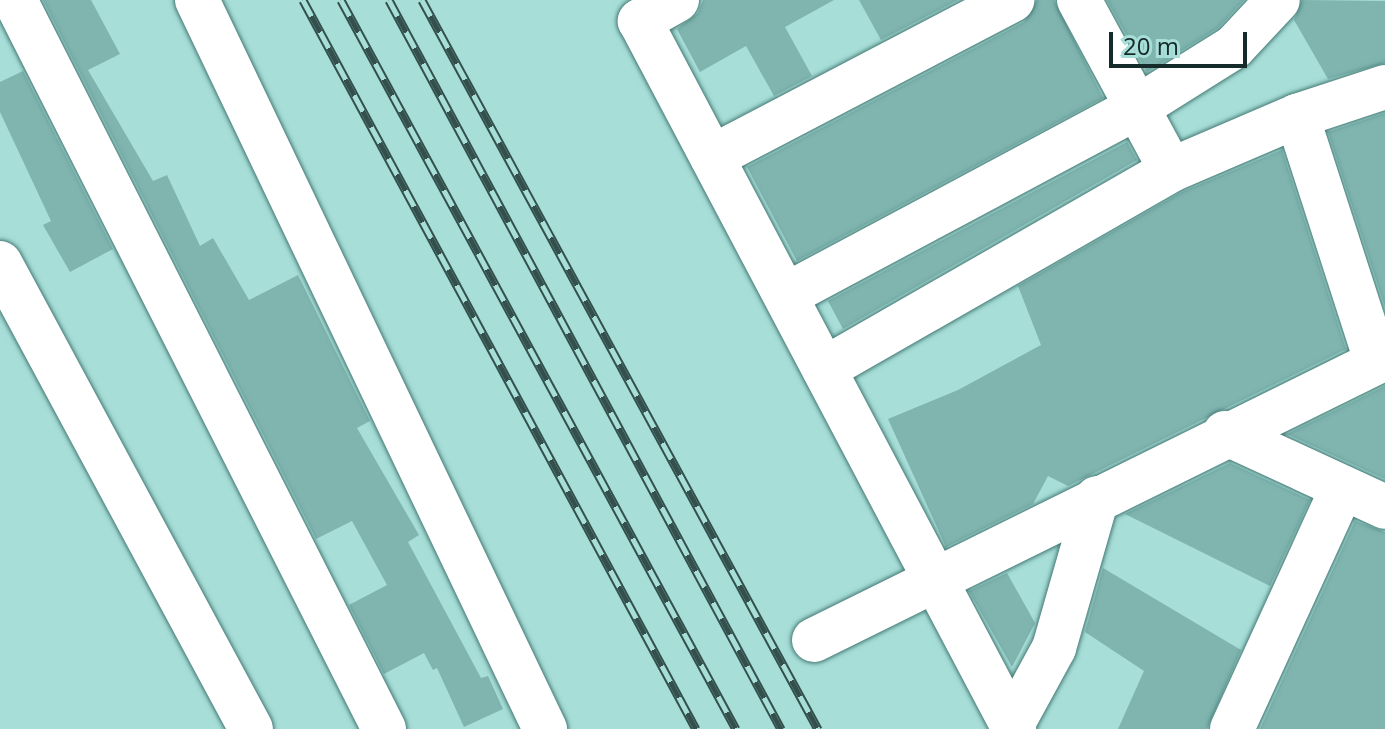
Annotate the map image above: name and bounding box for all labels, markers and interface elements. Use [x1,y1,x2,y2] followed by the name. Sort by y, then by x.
[1113,16,1251,66] scale bar
[1123,29,1179,62] text: 20 m

